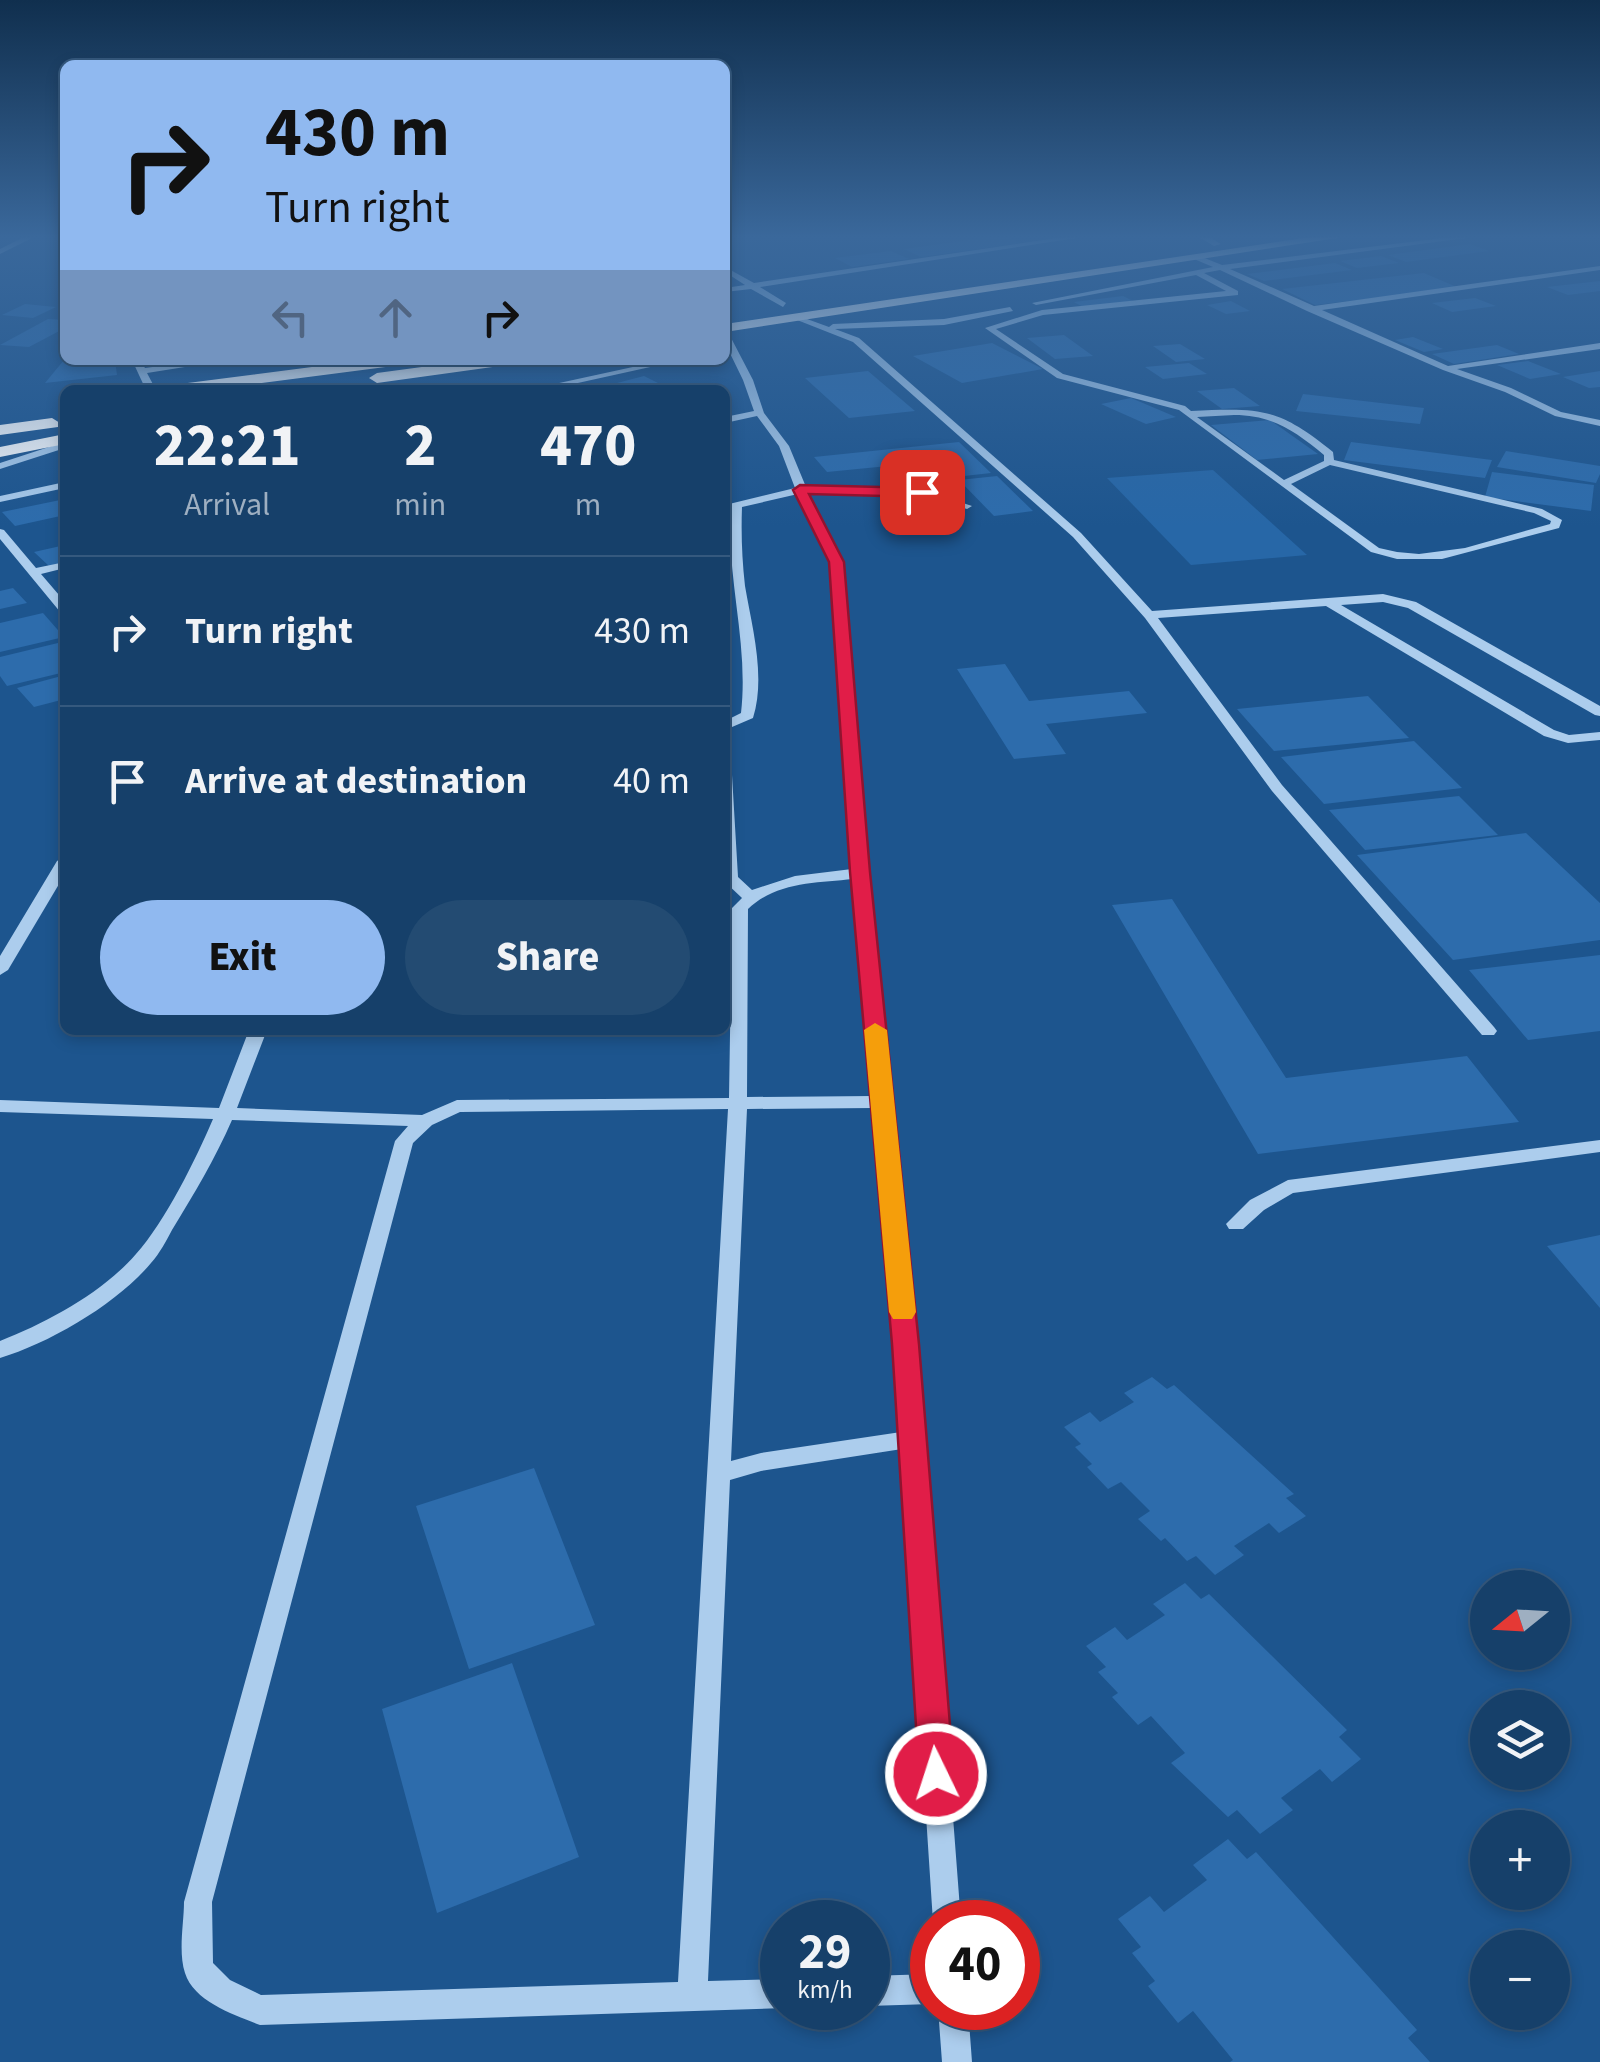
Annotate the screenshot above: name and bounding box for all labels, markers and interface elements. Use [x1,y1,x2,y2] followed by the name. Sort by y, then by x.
[265,83,450,183] text: 430 m
[100,100,230,230] icon: right
[265,176,450,240] text: Turn right
[263,290,318,345] icon: left
[368,290,423,345] icon: ahead
[473,290,528,345] icon: right
[154,404,301,489] text: 22:21
[404,404,436,489] text: 2
[540,404,636,489] text: 470
[880,450,965,535] pin
[895,465,950,520] icon: arrive
[184,482,270,528] text: Arrival
[394,482,446,528] text: min
[575,482,601,528] text: m
[100,604,155,659] icon: right
[185,604,353,658] text: Turn right
[594,604,690,658] text: 430 m
[100,754,155,809] icon: arrive
[185,754,527,808] text: Arrive at destination
[613,754,690,808] text: 40 m
[100,900,385,1015] button: Exit
[405,900,690,1015] button: Share
[1470,1570,1570,1670] north arrow
[1470,1570,1570,2030] map controls
[1470,1690,1570,1790] button: layers
[884,1722,988,1826] position arrow
[1470,1810,1570,1910] button: +
[910,1900,1040,2030] speed limit sign: 40
[799,1917,851,1988] text: 29
[1470,1930,1570,2030] button: −
[797,1972,853,2008] text: km/h

